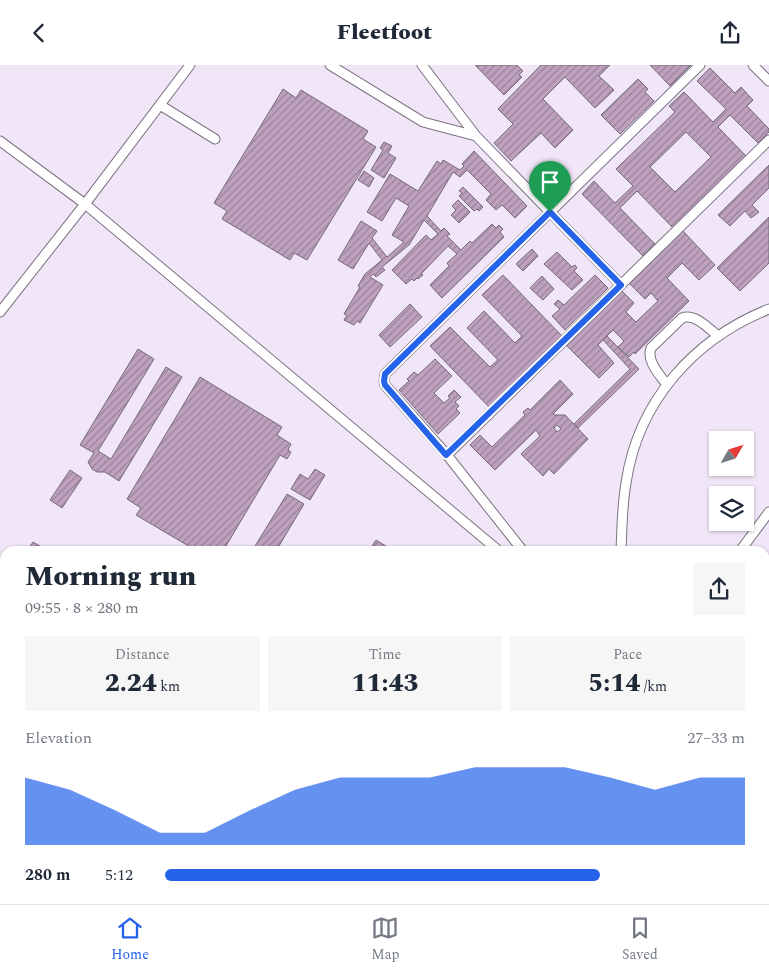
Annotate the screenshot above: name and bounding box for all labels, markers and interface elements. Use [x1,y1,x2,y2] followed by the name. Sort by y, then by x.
[337,16,432,49] text: Fleetfoot
[25,19,53,47] icon: back
[716,19,744,47] icon: share
[529,161,571,212] pin
[536,168,564,196] icon: arrive
[709,431,754,476] north arrow
[709,431,754,531] map controls
[709,486,754,531] button: layers
[25,555,196,598] text: Morning run
[693,563,745,615] button: share
[25,596,139,620] text: 09:55 · 8 × 280 m
[115,644,170,665] text: Distance
[369,644,401,665] text: Time
[613,644,642,665] text: Pace
[105,665,157,703] text: 2.24
[351,665,419,703] text: 11:43
[588,665,640,703] text: 5:14
[157,676,180,697] text: km
[640,676,667,697] text: /km
[25,726,92,750] text: Elevation
[687,726,745,750] text: 27–33 m
[25,863,70,887] text: 280 m
[105,863,133,887] text: 5:12
[111,914,149,965] tab: Home
[371,914,400,965] tab: Map
[622,914,658,965] tab: Saved

